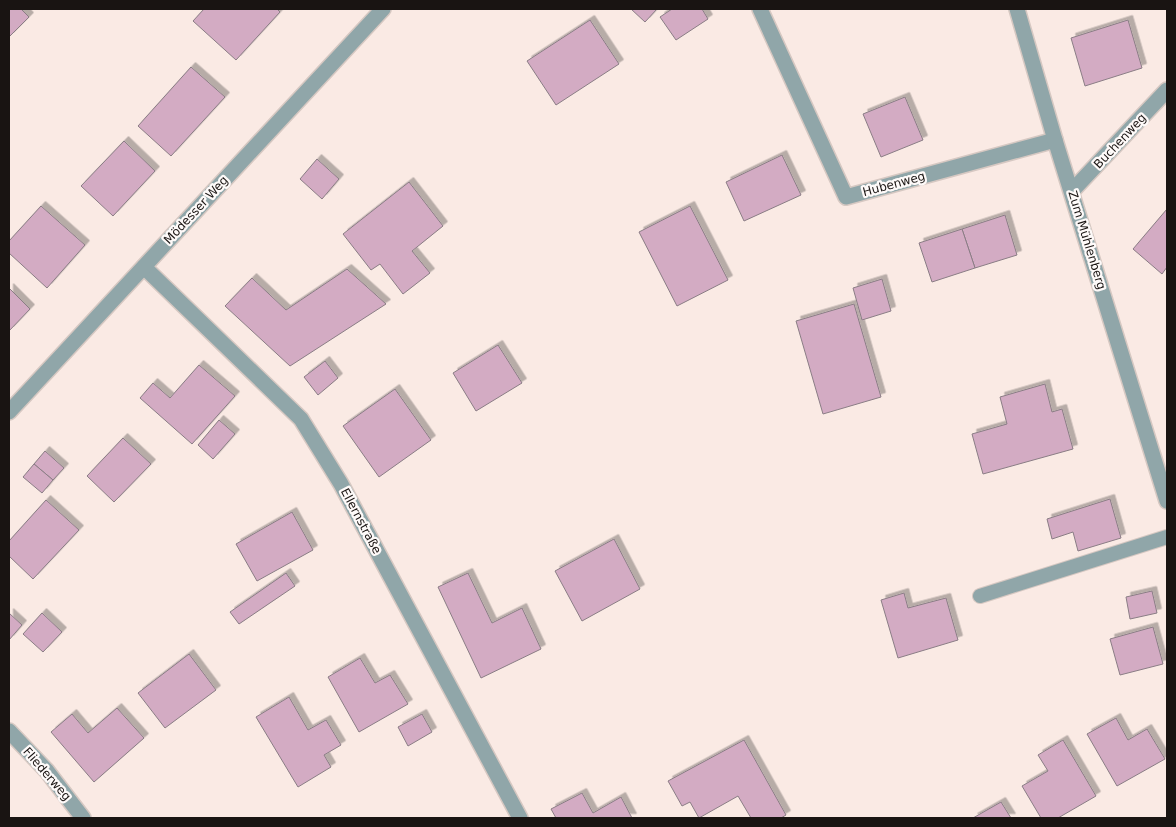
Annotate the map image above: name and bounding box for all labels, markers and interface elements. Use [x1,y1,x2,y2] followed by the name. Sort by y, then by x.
[1091,111,1149,171] street label: Buchenweg
[861,169,927,199] street label: Hubenweg
[161,173,231,247] street label: Mödesser Weg
[1065,189,1109,291] street label: Zum Mühlenberg
[338,486,384,556] street label: Ellernstraße
[20,745,74,803] street label: Fliederweg

